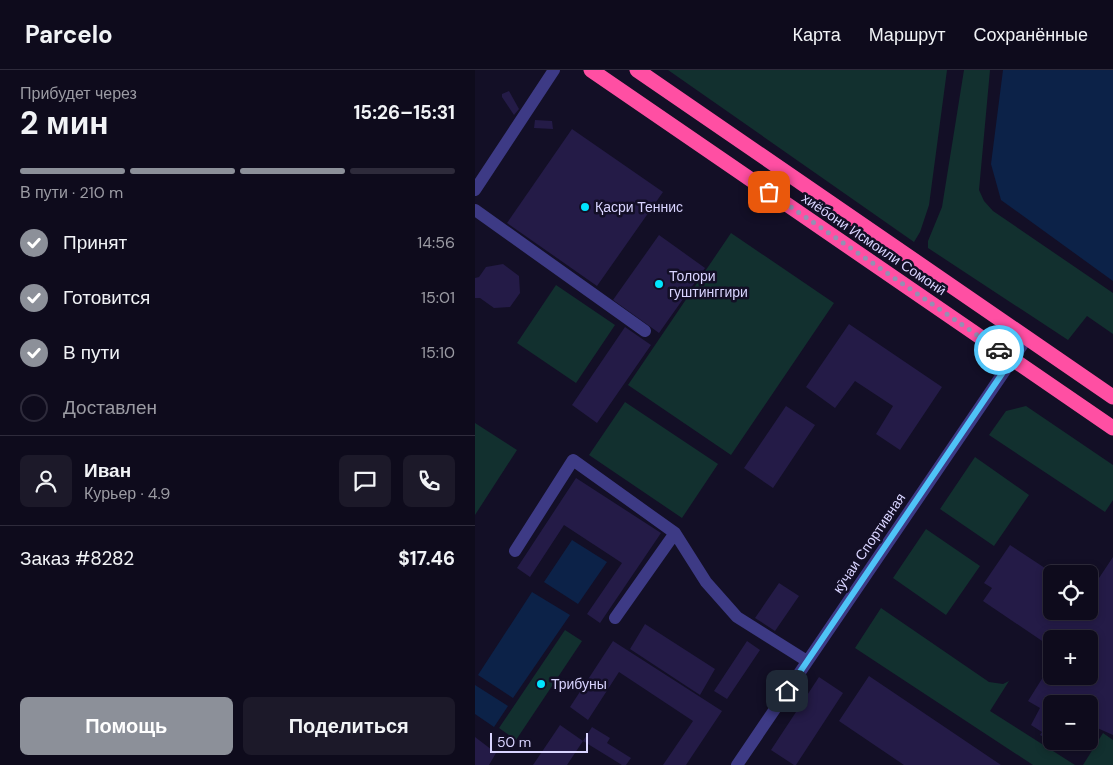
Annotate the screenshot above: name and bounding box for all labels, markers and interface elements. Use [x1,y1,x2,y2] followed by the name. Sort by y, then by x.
[25,19,113,50] text: Parcelo
[793,23,841,47] text: Карта
[869,23,945,47] text: Маршрут
[973,23,1088,47] text: Сохранённые
[20,83,137,104] text: Прибудет через
[353,100,455,125] text: 15:26–15:31
[20,102,109,144] text: 2 мин
[748,171,790,213] pin
[755,178,783,206] icon: bag
[20,182,123,203] text: В пути · 210 m
[798,189,950,299] street label: хиёбони Исмоили Сомонӣ
[595,198,683,216] place label: Қасри Теннис
[579,201,591,213] marker: Қасри Теннис
[20,229,48,257] icon: check
[63,230,127,255] text: Принят
[417,232,455,253] text: 14:56
[669,267,748,301] place label: Толори гуштинггири
[653,278,665,290] marker: Толори гуштинггири
[20,284,48,312] icon: check
[63,285,150,310] text: Готовится
[421,287,455,308] text: 15:01
[974,325,1024,375] courier
[985,336,1013,364] icon: car
[20,339,48,367] icon: check
[63,340,120,365] text: В пути
[421,342,455,363] text: 15:10
[63,395,157,420] text: Доставлен
[20,455,72,507] button: person
[339,455,391,507] button: chat
[403,455,455,507] button: phone
[84,458,131,483] text: Иван
[84,483,170,504] text: Курьер · 4.9
[829,489,909,597] street label: кӯчаи Спортивная
[20,546,134,571] text: Заказ #8282
[398,546,455,571] text: $17.46
[1043,565,1098,750] map controls
[1043,565,1098,620] button: locate
[1043,630,1098,685] button: +
[766,670,808,712] pin
[551,675,607,693] place label: Трибуны
[773,677,801,705] icon: home
[535,678,547,690] marker: Трибуны
[1043,695,1098,750] button: −
[20,697,233,755] button: Помощь
[243,697,455,755] button: Поделиться
[490,730,587,753] scale bar
[497,733,531,751] text: 50 m

